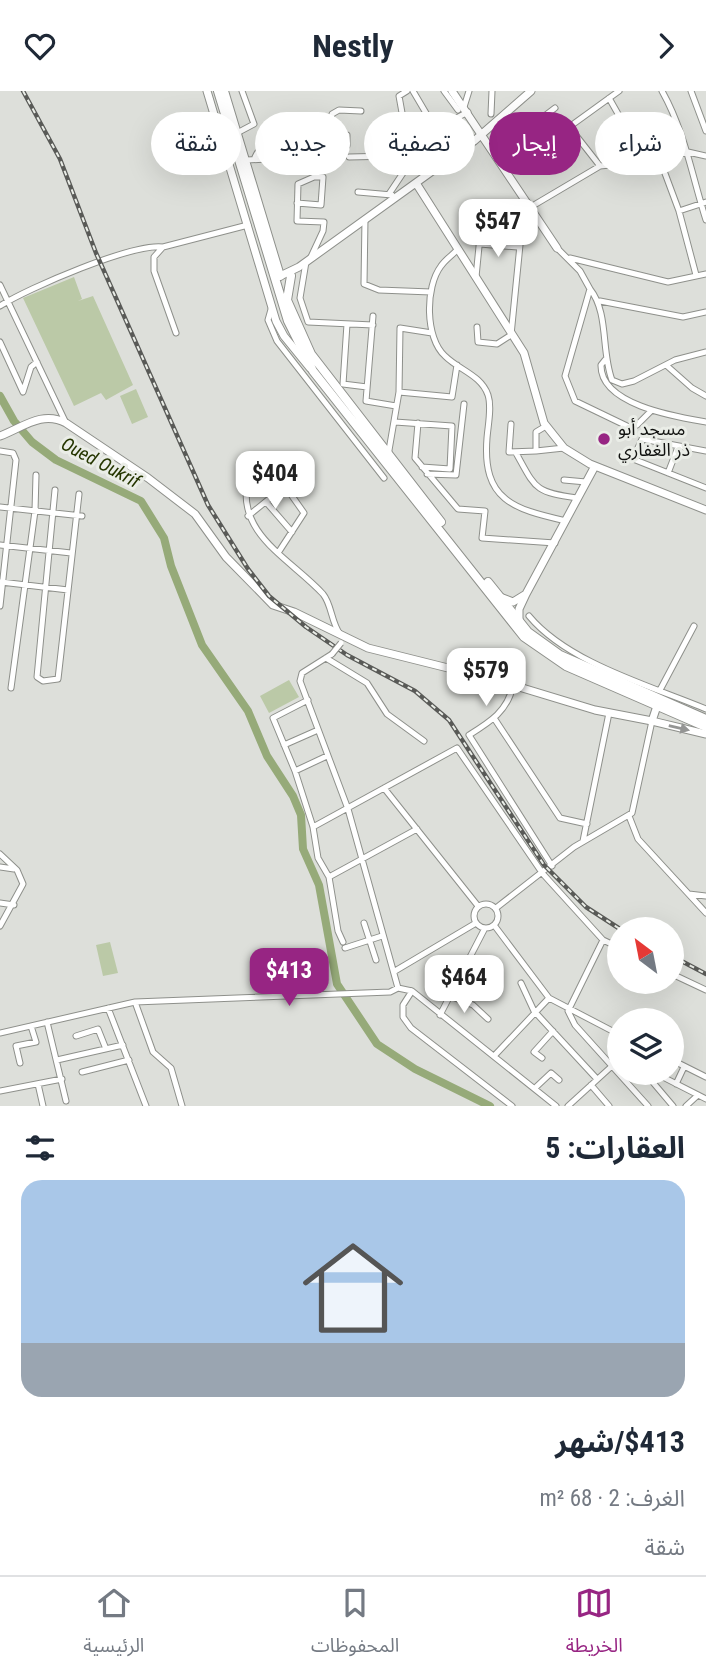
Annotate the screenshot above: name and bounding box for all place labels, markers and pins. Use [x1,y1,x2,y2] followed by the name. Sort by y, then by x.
[457,199,539,259] pin: $547
[618,418,690,463] place label: مسجد أبو ذر الغفاري
[596,431,612,447] marker: مسجد أبو ذر الغفاري
[234,451,316,511] pin: $404
[445,649,527,708] pin: $579
[248,949,330,1008] pin: $413
[423,955,505,1015] pin: $464

